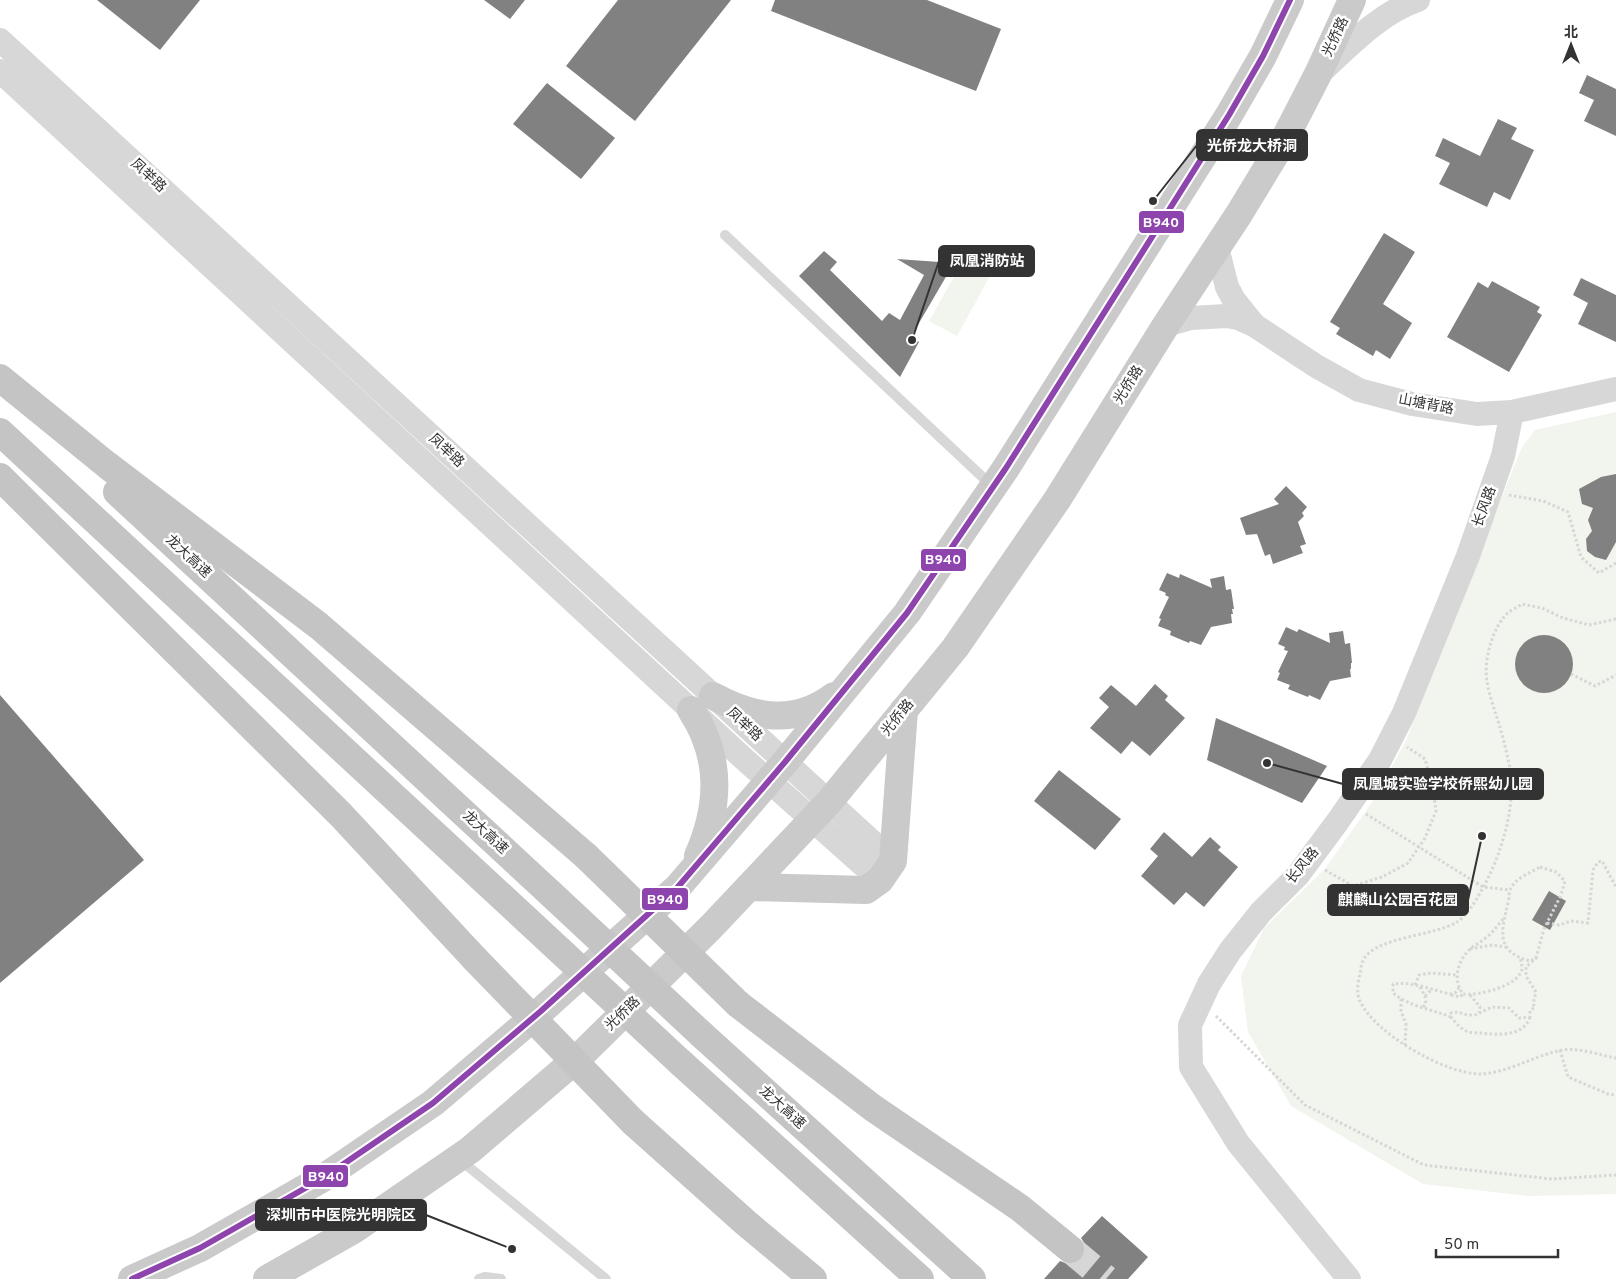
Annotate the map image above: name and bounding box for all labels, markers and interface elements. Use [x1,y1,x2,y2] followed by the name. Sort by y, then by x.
[1319,14,1353,60] street label: 光侨路
[1546,20,1596,70] north arrow
[1564,25,1578,42] text: 北
[1197,130,1307,160] callout: 光侨龙大桥洞
[1207,137,1297,157] text: 光侨龙大桥洞
[127,155,169,197] street label: 凤举路
[1138,210,1185,234] line badge: B940
[1143,215,1179,232] text: B940
[939,246,1034,276] callout: 凤凰消防站
[949,253,1025,272] text: 凤凰消防站
[1111,363,1147,407] street label: 光侨路
[1397,390,1455,419] street label: 山塘背路
[425,430,467,472] street label: 凤举路
[1470,484,1500,530] street label: 长风路
[162,531,215,582] street label: 龙大高速
[920,548,967,572] line badge: B940
[925,552,961,569] text: B940
[878,696,918,740] street label: 光侨路
[723,704,765,746] street label: 凤举路
[1343,769,1543,799] callout: 凤凰城实验学校侨熙幼儿园
[1353,775,1533,795] text: 凤凰城实验学校侨熙幼儿园
[459,807,512,858] street label: 龙大高速
[1283,844,1323,888] street label: 长风路
[1328,885,1468,915] callout: 麒麟山公园·百花园
[641,887,689,911] line badge: B940
[1338,891,1458,911] text: 麒麟山公园·百花园
[647,892,683,909] text: B940
[602,993,644,1035] street label: 光侨路
[756,1082,809,1133] street label: 龙大高速
[302,1164,349,1188] line badge: B940
[308,1169,344,1186] text: B940
[256,1200,426,1230] callout: 深圳市中医院光明院区
[266,1207,416,1226] text: 深圳市中医院光明院区
[1436,1226,1558,1258] scale bar
[1444,1236,1479,1255] text: 50 m

